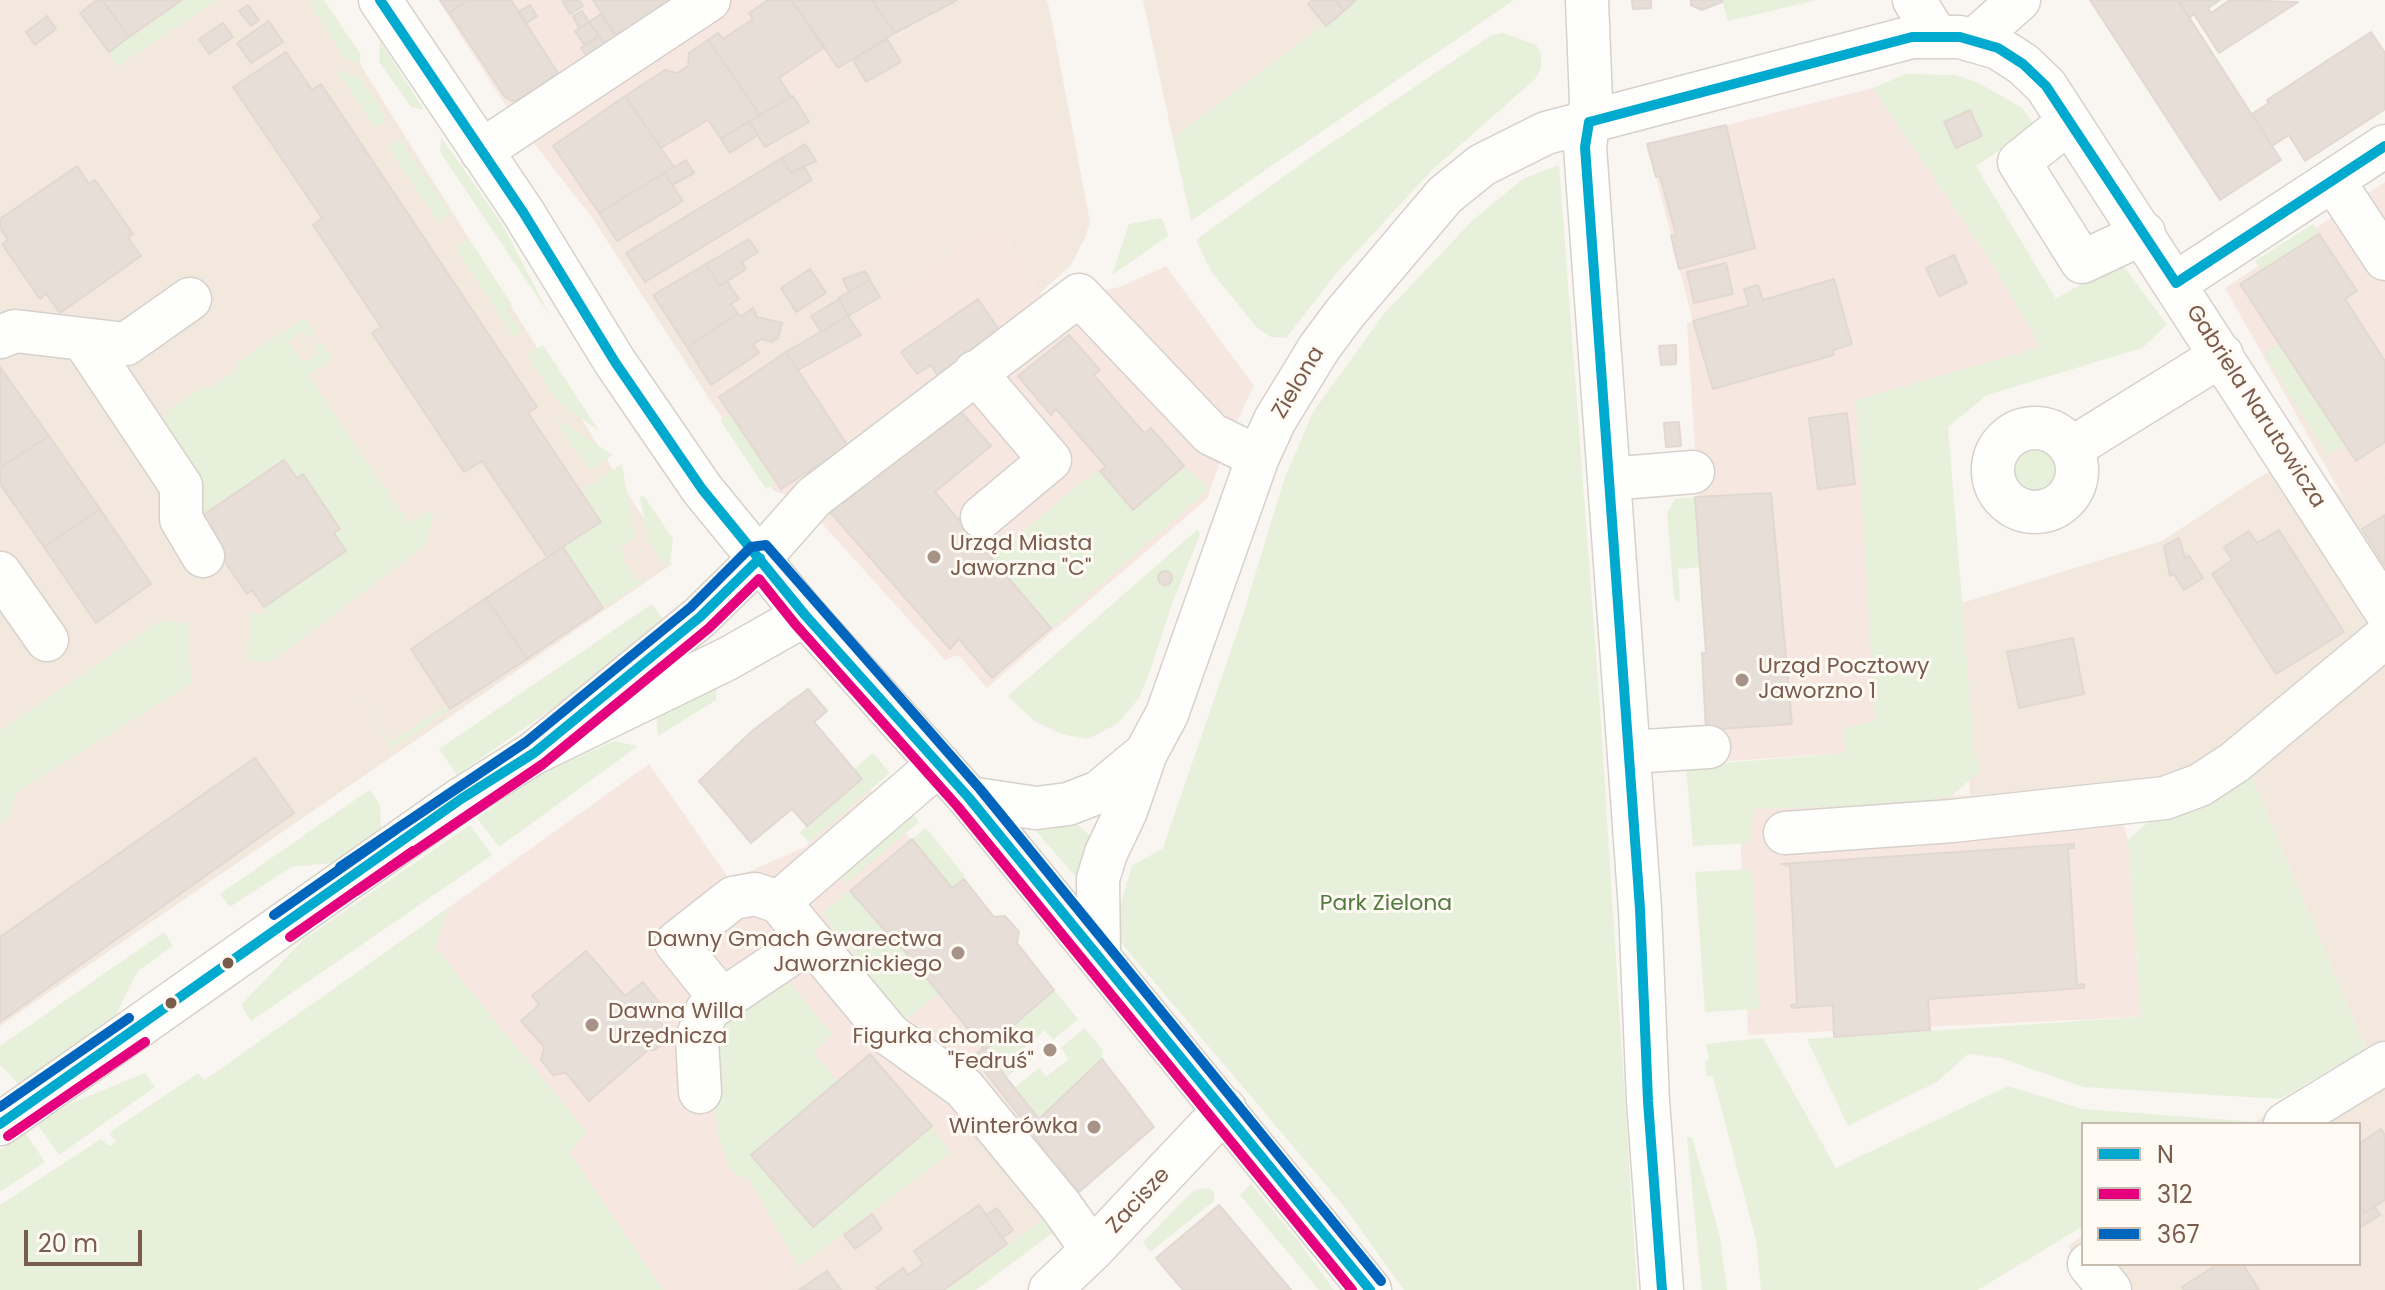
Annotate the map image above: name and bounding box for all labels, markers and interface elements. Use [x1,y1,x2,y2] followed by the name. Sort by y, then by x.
[2179,301,2331,513] street label: Gabriela Narutowicza
[1267,342,1331,424] street label: Zielona
[950,531,1092,582] place label: Urząd Miasta Jaworzna "C"
[925,548,943,566] marker: Urząd Miasta Jaworzna "C"
[1758,654,1929,706] place label: Urząd Pocztowy Jaworzno 1
[1733,671,1751,689] marker: Urząd Pocztowy Jaworzno 1
[1320,891,1452,917] park label: Park Zielona
[647,927,942,978] place label: Dawny Gmach Gwarectwa Jaworznickiego
[949,944,967,962] marker: Dawny Gmach Gwarectwa Jaworznickiego
[220,955,236,971] unlabelled marker
[163,995,179,1011] unlabelled marker
[608,999,744,1050] place label: Dawna Willa Urzędnicza
[583,1016,601,1034] marker: Dawna Willa Urzędnicza
[852,1024,1034,1076] place label: Figurka chomika "Fedruś"
[1041,1041,1059,1059] marker: Figurka chomika "Fedruś"
[949,1114,1078,1140] place label: Winterówka
[1085,1118,1103,1136] marker: Winterówka
[2081,1122,2361,1266] legend
[2157,1138,2174,1171] text: N
[1102,1162,1176,1240] street label: Zacisze
[2157,1178,2193,1211] text: 312
[28,1214,146,1264] scale bar
[2157,1218,2199,1251] text: 367
[38,1227,98,1260] text: 20 m

